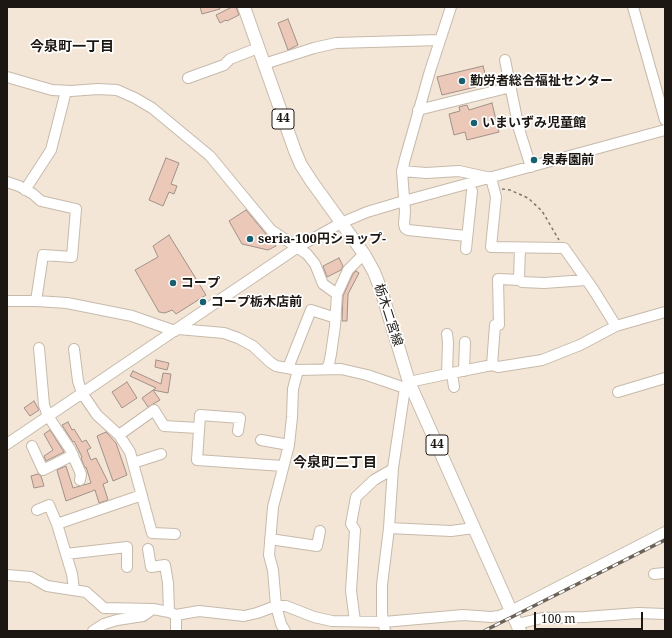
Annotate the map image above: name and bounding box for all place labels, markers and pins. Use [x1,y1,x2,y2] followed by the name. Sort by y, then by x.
[470,73,613,89] place label: 勤労者総合福祉センター
[457,76,467,86] marker: 勤労者総合福祉センター
[482,115,586,131] place label: いまいずみ児童館
[469,118,479,128] marker: いまいずみ児童館
[542,152,594,168] place label: 泉寿園前
[529,155,539,165] marker: 泉寿園前
[258,231,386,247] place label: seria-100円ショップ-
[245,234,255,244] marker: seria-100円ショップ-
[181,275,220,291] place label: コープ
[168,278,178,288] marker: コープ
[211,294,302,310] place label: コープ栃木店前
[198,297,208,307] marker: コープ栃木店前

